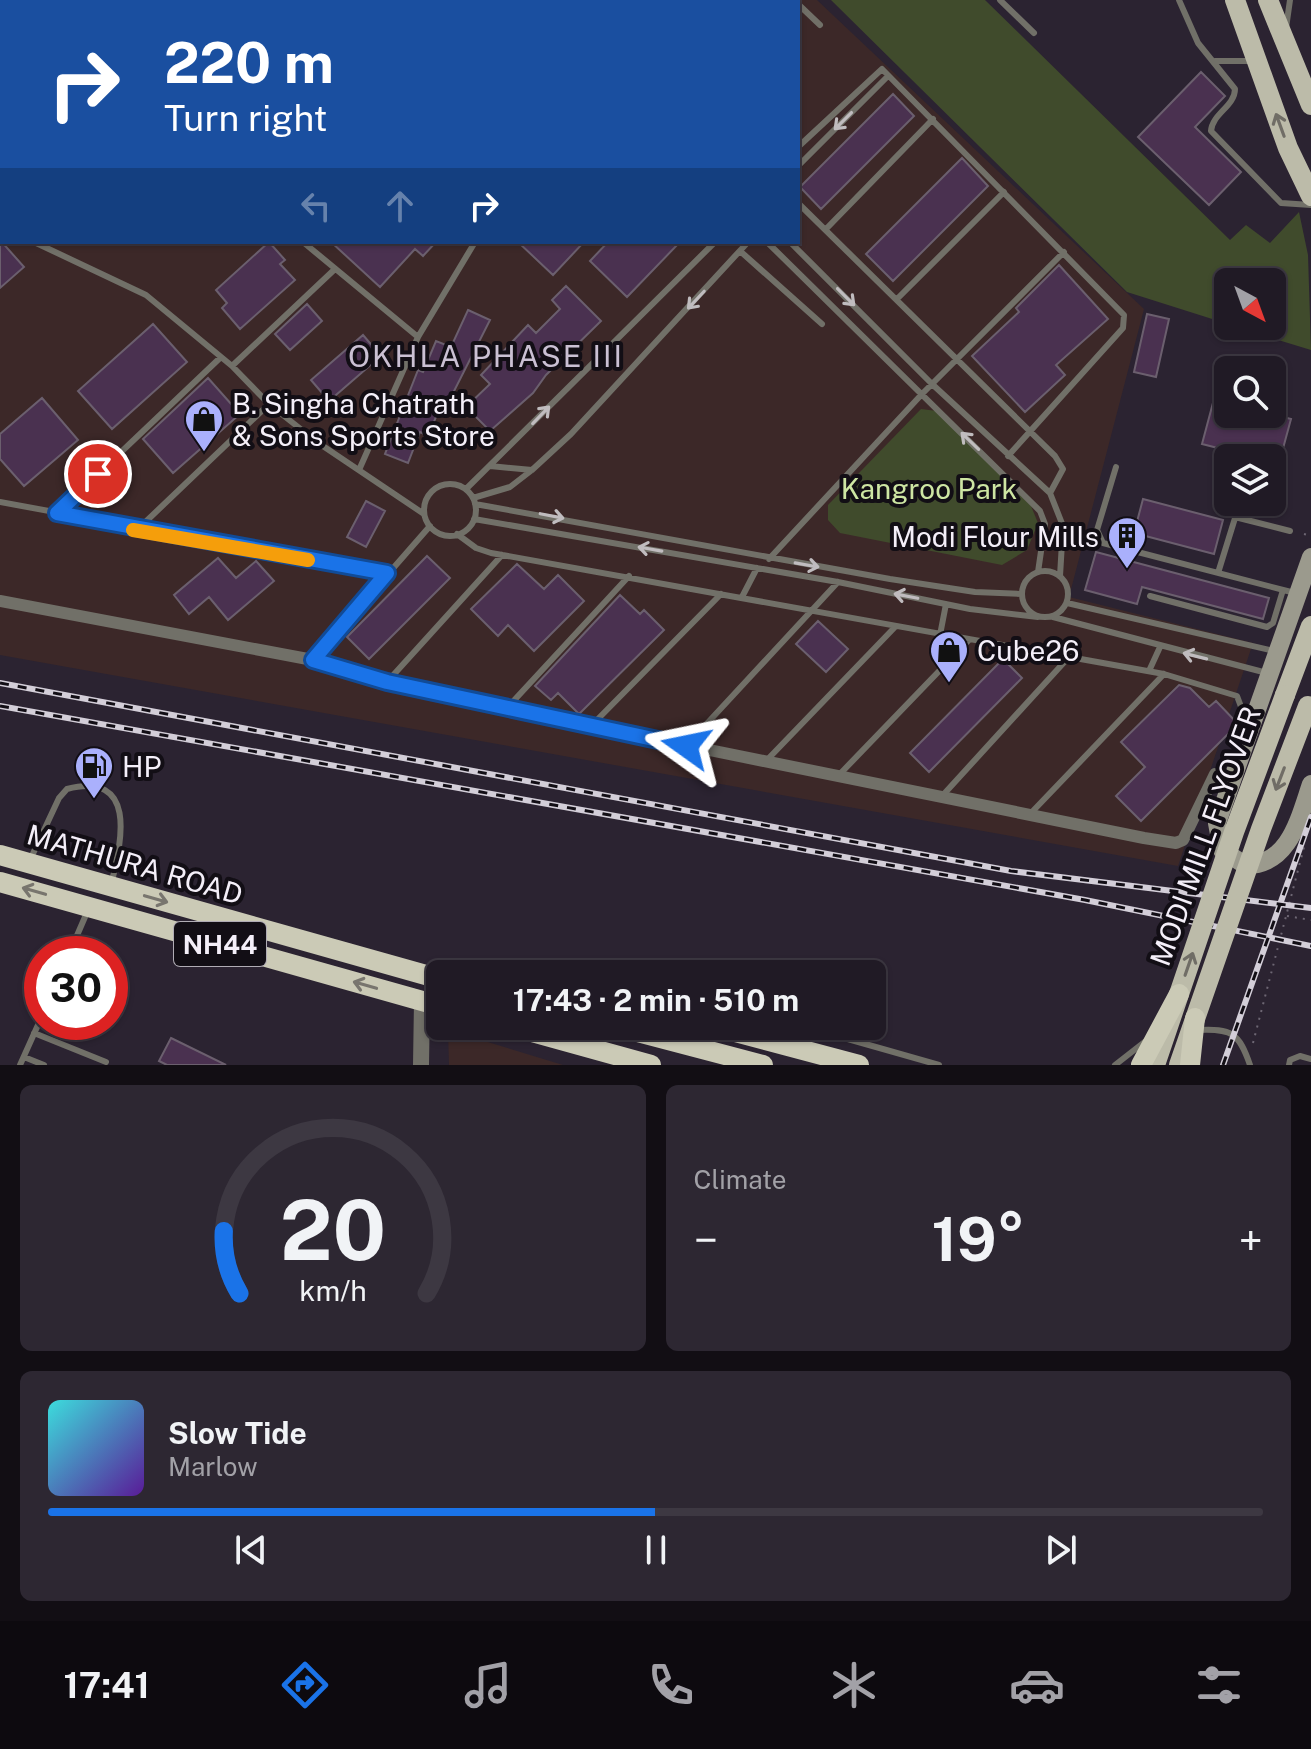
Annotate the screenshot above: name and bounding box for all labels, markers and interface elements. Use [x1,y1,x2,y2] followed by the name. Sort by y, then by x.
[164,30,334,96] text: 220 m
[32,32,136,136] icon: right
[164,97,327,139] text: Turn right
[834,111,853,130] one-way arrow
[1272,113,1286,138] one-way arrow
[294,184,338,228] icon: left
[378,184,422,228] icon: ahead
[462,184,506,228] icon: right
[1214,268,1286,340] north arrow
[1214,268,1286,516] map controls
[836,287,855,307] one-way arrow
[687,289,705,309] one-way arrow
[348,338,624,374] district label: OKHLA PHASE III
[1214,356,1286,428] button: search
[232,387,495,452] place label: B. Singha Chatrath & Sons Sports Store
[183,398,225,453] shop icon: B. Singha Chatrath & Sons Sports Store
[531,406,550,425] one-way arrow
[961,432,980,451] one-way arrow
[64,440,132,508] pin
[1214,444,1286,516] button: layers
[76,452,120,496] icon: arrive
[841,472,1017,505] park label: Kangroo Park
[539,510,564,525] one-way arrow
[1106,515,1148,570] building icon: Modi Flour Mills
[891,520,1099,553] place label: Modi Flour Mills
[638,541,664,556] one-way arrow
[794,559,819,574] one-way arrow
[894,588,919,603] one-way arrow
[928,629,970,684] shop icon: Cube26
[977,634,1079,667] place label: Cube26
[1183,647,1208,662] one-way arrow
[1143,702,1267,970] street label: MODI MILL FLYOVER
[644,704,728,788] position arrow
[73,745,115,800] fuel station icon: HP
[122,750,161,783] place label: HP
[1272,766,1286,791] one-way arrow
[23,817,247,911] street label: MATHURA ROAD
[21,883,47,898] one-way arrow
[142,892,168,907] one-way arrow
[174,922,266,966] road number: NH44
[24,936,128,1040] speed limit sign: 30
[1182,952,1197,977] one-way arrow
[352,977,378,992] one-way arrow
[513,982,799,1018] text: 17:43 · 2 min · 510 m
[694,1164,787,1195] text: Climate
[280,1181,386,1279] text: 20
[931,1204,1025,1275] text: 19°
[694,1214,718,1266] text: −
[1239,1214,1263,1266] text: +
[299,1274,366,1307] text: km/h
[168,1415,307,1451] text: Slow Tide
[168,1451,258,1482] text: Marlow
[229,1528,273,1572] icon: previous
[634,1528,678,1572] icon: pause
[1039,1528,1083,1572] icon: next
[277,1657,333,1713] icon: directions
[460,1657,516,1713] icon: music
[643,1657,699,1713] icon: phone
[826,1657,882,1713] icon: climate
[1009,1657,1065,1713] icon: car
[1191,1657,1247,1713] icon: filters
[63,1664,150,1706] text: 17:41

